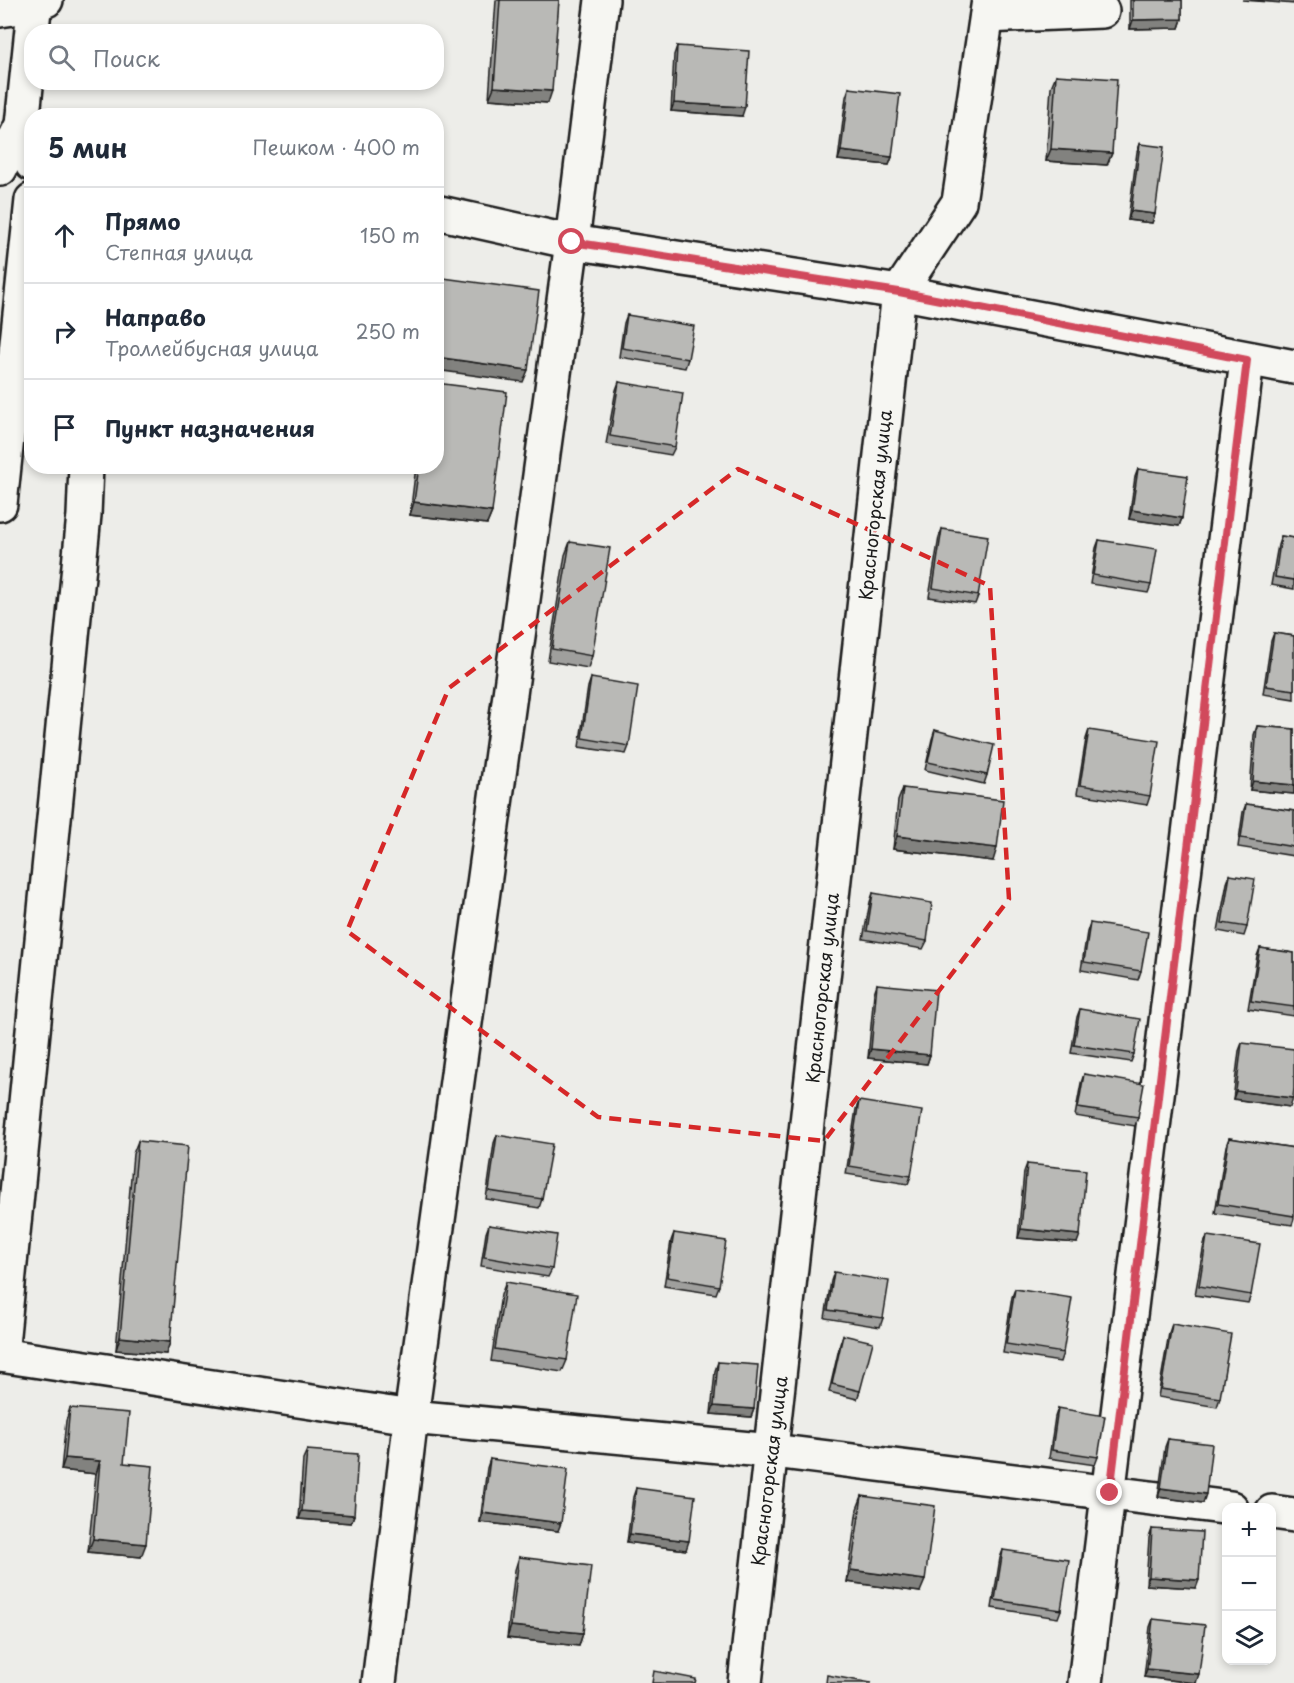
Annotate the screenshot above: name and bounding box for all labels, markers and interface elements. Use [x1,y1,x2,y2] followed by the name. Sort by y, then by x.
[24,24,444,90] search box
[45,41,78,74] icon: search
[93,41,160,74] text: Поиск
[48,128,127,167] text: 5 мин
[252,132,420,162] text: Пешком · 400 m
[105,204,180,237] text: Прямо
[48,219,81,252] icon: ahead
[360,220,420,250] text: 150 m
[558,228,584,254] route start
[105,237,253,267] text: Степная улица
[105,300,206,333] text: Направо
[48,315,81,348] icon: right
[356,316,420,346] text: 250 m
[105,333,318,363] text: Троллейбусная улица
[851,408,898,601] street label: Красногорская улица
[48,411,81,444] icon: arrive
[105,411,315,444] text: Пункт назначения
[798,891,845,1084] street label: Красногорская улица
[743,1374,794,1567] street label: Красногорская улица
[1096,1479,1122,1505] route end
[1222,1503,1276,1665] map controls
[1222,1503,1276,1557] button: +
[1222,1557,1276,1611] button: −
[1222,1611,1276,1665] button: layers

